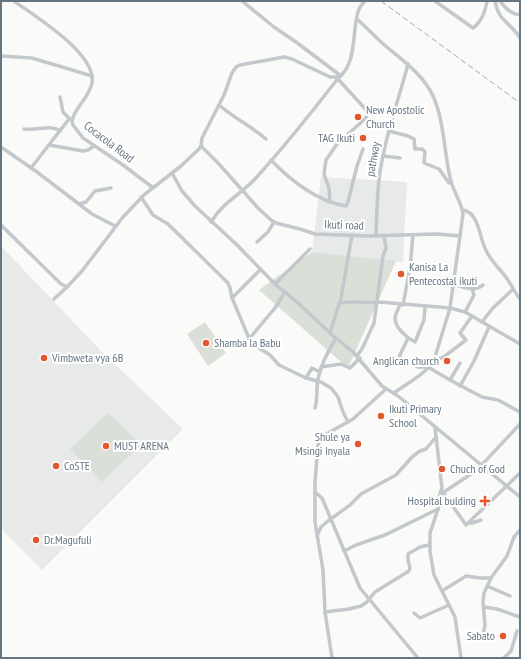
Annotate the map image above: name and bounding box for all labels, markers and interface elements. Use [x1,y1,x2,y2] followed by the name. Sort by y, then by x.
[366,102,425,131] place label: New Apostolic Church
[353,112,363,122] marker: New Apostolic Church
[81,118,137,165] street label: Cocacola Road
[318,130,355,145] place label: TAG Ikuti
[358,133,368,143] marker: TAG Ikuti
[362,140,383,177] street label: pathway
[324,216,364,233] street label: Ikuti road
[409,259,477,288] place label: Kanisa La Pentecostal ikuti
[396,269,406,279] marker: Kanisa La Pentecostal ikuti
[214,335,281,350] place label: Shamba la Babu
[201,338,211,348] marker: Shamba la Babu
[51,350,124,365] place label: Vimbweta vya 6B
[39,353,49,363] marker: Vimbweta vya 6B
[373,353,439,368] place label: Anglican church
[442,356,452,366] marker: Anglican church
[389,401,442,430] place label: Ikuti Primary School
[376,411,386,421] marker: Ikuti Primary School
[295,429,350,458] place label: Shule ya Msingi Inyala
[114,438,169,453] place label: MUST ARENA
[353,439,363,449] marker: Shule ya Msingi Inyala
[101,441,111,451] marker: MUST ARENA
[64,458,90,473] place label: CoSTE
[51,461,61,471] marker: CoSTE
[450,461,505,476] place label: Chuch of God
[437,464,447,474] marker: Chuch of God
[408,493,476,508] place label: Hospital bulding
[479,495,491,507] marker: Hospital bulding
[44,532,92,547] place label: Dr.Magufuli
[31,535,41,545] marker: Dr.Magufuli
[467,628,495,643] place label: Sabato
[498,631,508,641] marker: Sabato

